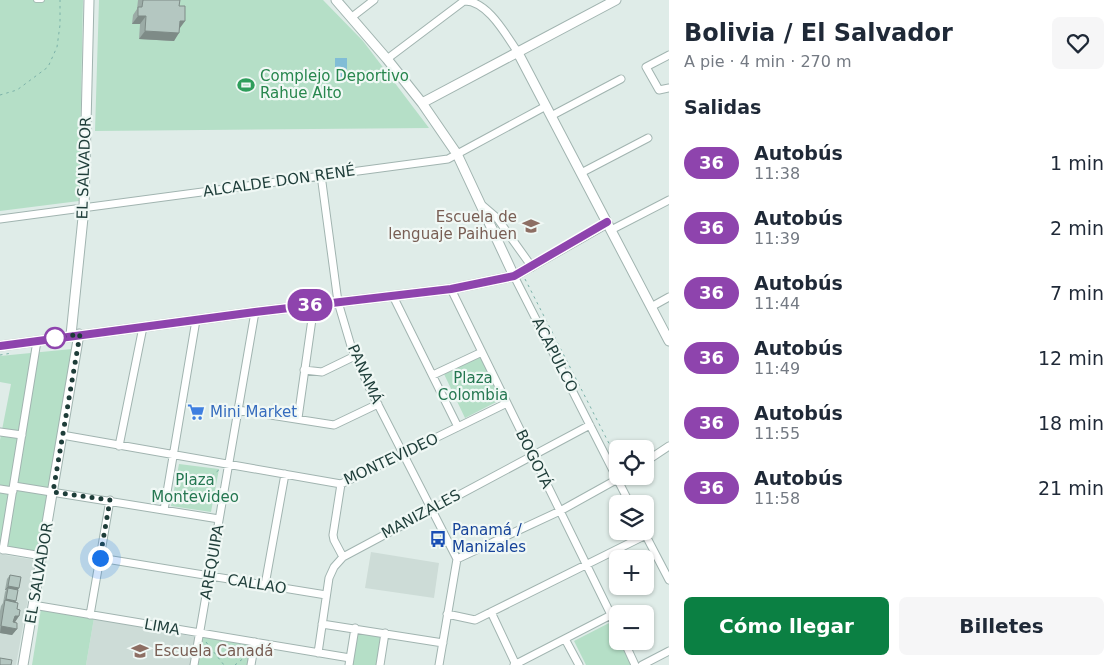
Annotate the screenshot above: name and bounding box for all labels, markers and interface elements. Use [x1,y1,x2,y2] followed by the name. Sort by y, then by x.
[1052,17,1104,69] button: heart
[684,19,953,47] text: Bolivia / El Salvador
[684,52,852,71] text: A pie · 4 min · 270 m
[260,67,409,102] place label: Complejo Deportivo Rahue Alto
[236,75,256,95] sports icon: Complejo Deportivo Rahue Alto
[684,96,761,118] text: Salidas
[73,116,95,220] street label: EL SALVADOR
[754,142,843,164] text: Autobús
[699,152,724,173] text: 36
[1050,152,1104,174] text: 1 min
[202,160,356,201] street label: ALCALDE DON RENÉ
[754,164,800,183] text: 11:38
[754,207,843,229] text: Autobús
[388,208,517,243] place label: Escuela de lenguaje Paihuen
[521,216,541,236] school or university icon: Escuela de lenguaje Paihuen
[699,217,724,238] text: 36
[1050,217,1104,239] text: 2 min
[754,229,800,248] text: 11:39
[754,272,843,294] text: Autobús
[699,282,724,303] text: 36
[1050,282,1104,304] text: 7 min
[288,289,332,321] line badge: 36
[297,294,323,315] text: 36
[754,294,800,313] text: 11:44
[529,315,581,395] street label: ACAPULCO
[44,327,66,349] unlabelled marker
[754,337,843,359] text: Autobús
[344,341,387,407] street label: PANAMÁ
[699,347,724,368] text: 36
[1038,347,1104,369] text: 12 min
[754,359,800,378] text: 11:49
[438,369,508,404] park label: Plaza Colombia
[186,402,206,422] supermarket icon: Mini Market
[754,402,843,424] text: Autobús
[210,403,297,421] place label: Mini Market
[699,412,724,433] text: 36
[1038,412,1104,434] text: 18 min
[754,424,800,443] text: 11:55
[512,426,557,492] street label: BOGOTÁ
[341,429,441,489] street label: MONTEVIDEO
[609,440,654,650] map controls
[609,440,654,485] button: locate
[754,467,843,489] text: Autobús
[151,471,239,506] park label: Plaza Montevideo
[699,477,724,498] text: 36
[1038,477,1104,499] text: 21 min
[378,486,464,542] street label: MANIZALES
[754,489,800,508] text: 11:58
[609,495,654,540] button: layers
[21,521,57,625] street label: EL SALVADOR
[452,521,526,556] place label: Panamá / Manizales
[197,522,228,601] street label: AREQUIPA
[428,529,448,549] bus stop icon: Panamá / Manizales
[88,546,113,571] your location
[609,550,654,595] button: +
[226,570,288,598] street label: CALLAO
[684,597,889,655] button: Cómo llegar
[899,597,1104,655] button: Billetes
[609,605,654,650] button: −
[143,615,182,639] street label: LIMA
[130,641,150,661] school or university icon: Escuela Canadá
[154,642,273,660] place label: Escuela Canadá

